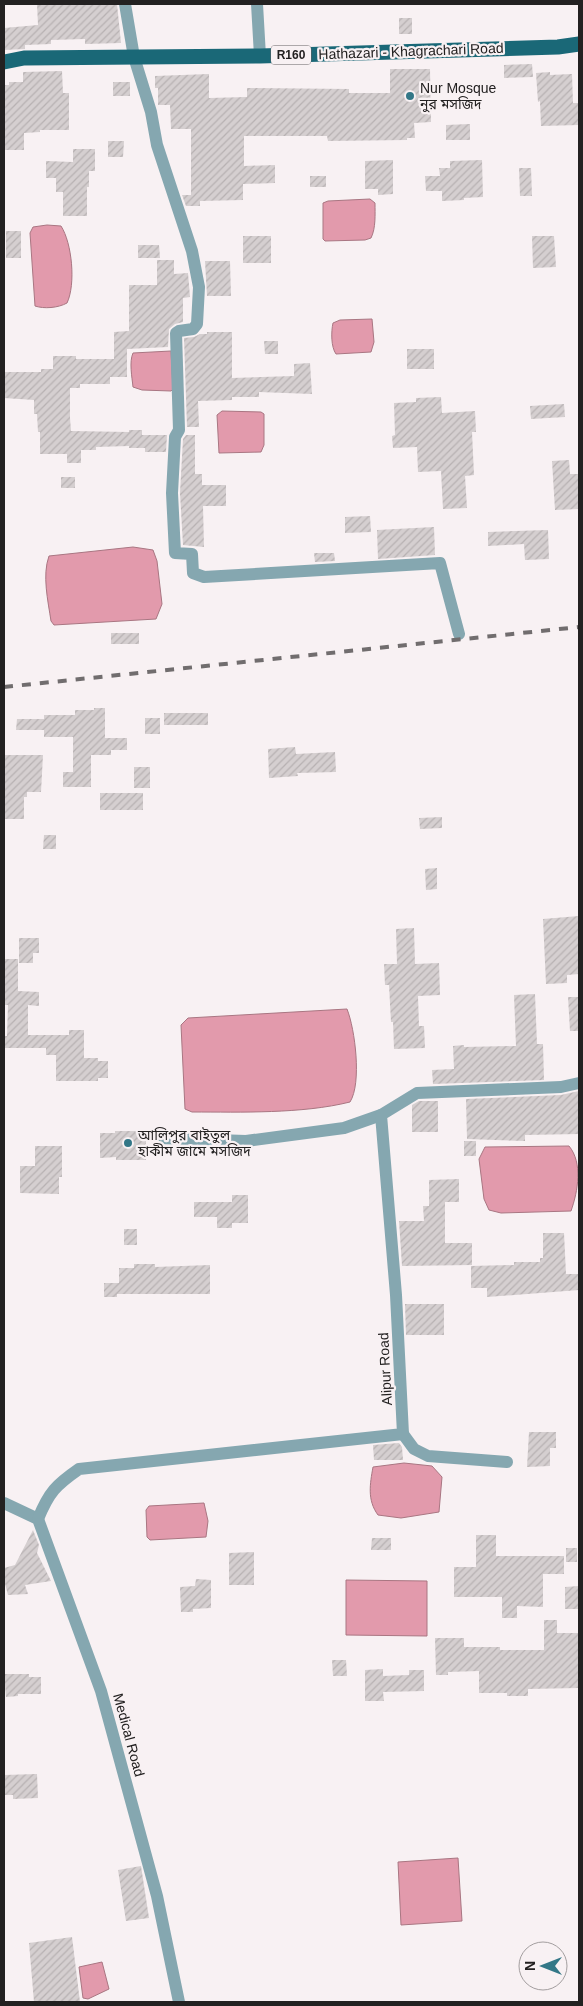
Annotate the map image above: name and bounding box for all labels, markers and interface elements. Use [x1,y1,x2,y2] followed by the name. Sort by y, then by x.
[318,40,504,62] street label: Hathazari - Khagrachari Road
[271,46,311,64] road number: R160
[419,80,496,113] place label: Nur Mosque নুর মসজিদ
[404,90,416,102] marker: Nur Mosque নুর মসজিদ
[137,1127,251,1159] place label: আলিপুর বাইতুল হাকীম জামে মসজিদ
[122,1137,134,1149] marker: আলিপুর বাইতুল হাকীম জামে মসজিদ
[375,1332,395,1406] street label: Alipur Road
[110,1692,148,1778] street label: Medical Road
[518,1941,568,1991] north arrow
[522,1961,538,1971] text: N

